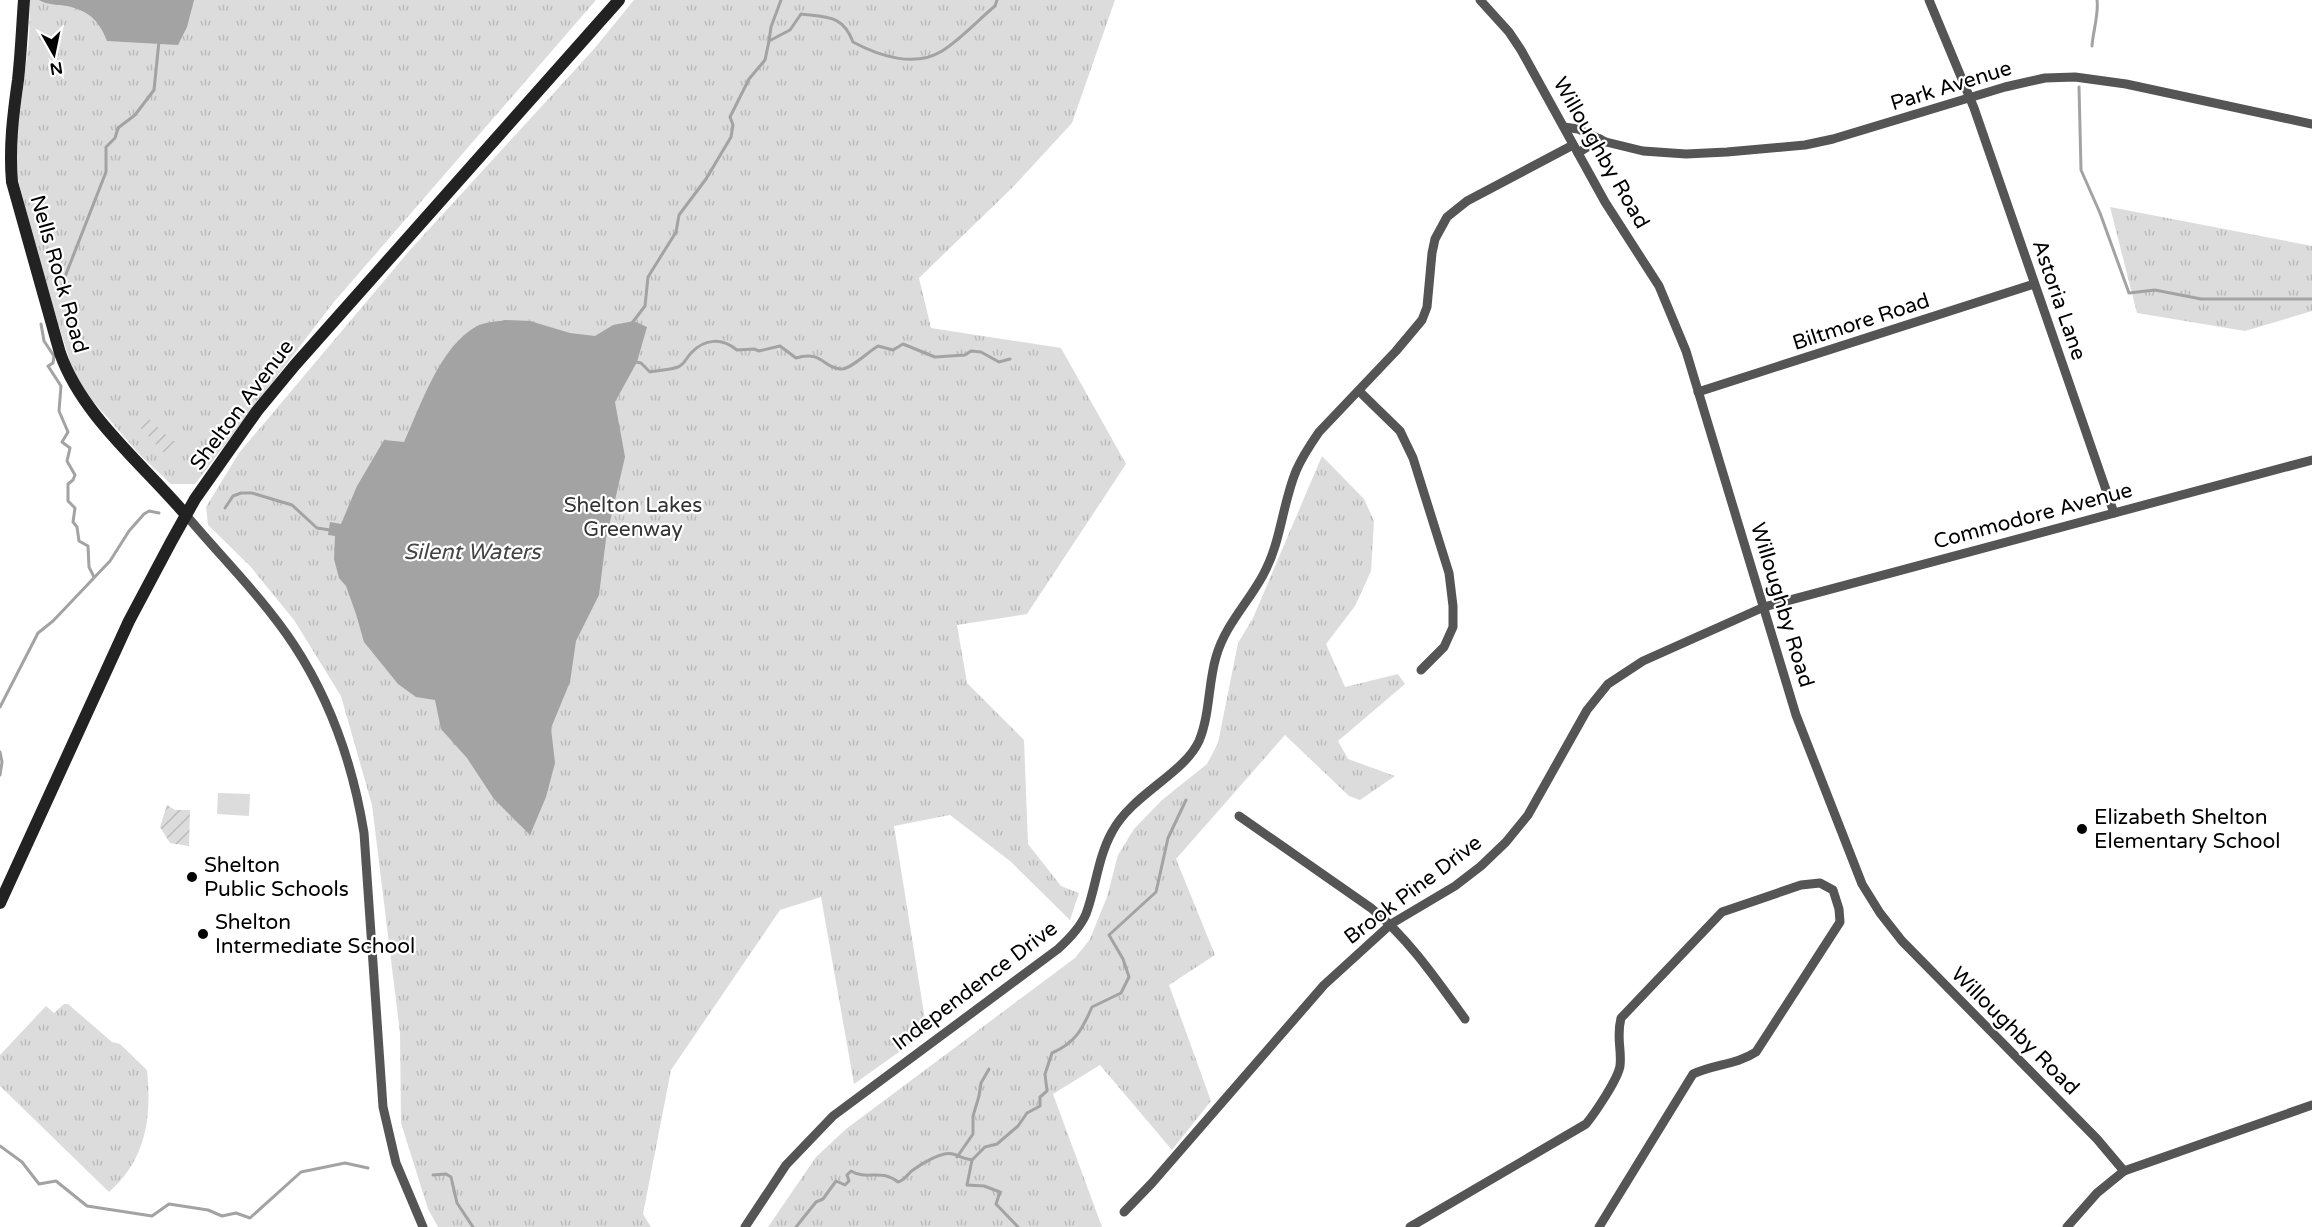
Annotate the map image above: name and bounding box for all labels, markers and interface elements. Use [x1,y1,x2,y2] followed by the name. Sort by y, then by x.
[24,24,84,84] north arrow
[1887,56,2015,116] street label: Park Avenue
[48,57,64,79] text: N
[1547,73,1655,233] street label: Willoughby Road
[25,192,93,356] street label: Nells Rock Road
[2027,237,2091,363] street label: Astoria Lane
[1789,288,1933,356] street label: Biltmore Road
[185,335,299,475] street label: Shelton Avenue
[1931,477,2135,555] street label: Commodore Avenue
[564,493,702,542] park label: Shelton Lakes Greenway
[1745,520,1819,690] street label: Willoughby Road
[403,539,542,565] water label: Silent Waters
[2094,805,2281,854] place label: Elizabeth Shelton Elementary School
[2075,822,2089,836] marker: Elizabeth Shelton Elementary School
[1339,830,1487,950] street label: Brook Pine Drive
[204,853,349,902] place label: Shelton Public Schools
[185,870,199,884] marker: Shelton Public Schools
[215,910,415,959] place label: Shelton Intermediate School
[888,916,1062,1056] street label: Independence Drive
[196,927,210,941] marker: Shelton Intermediate School
[1946,962,2084,1100] street label: Willoughby Road

